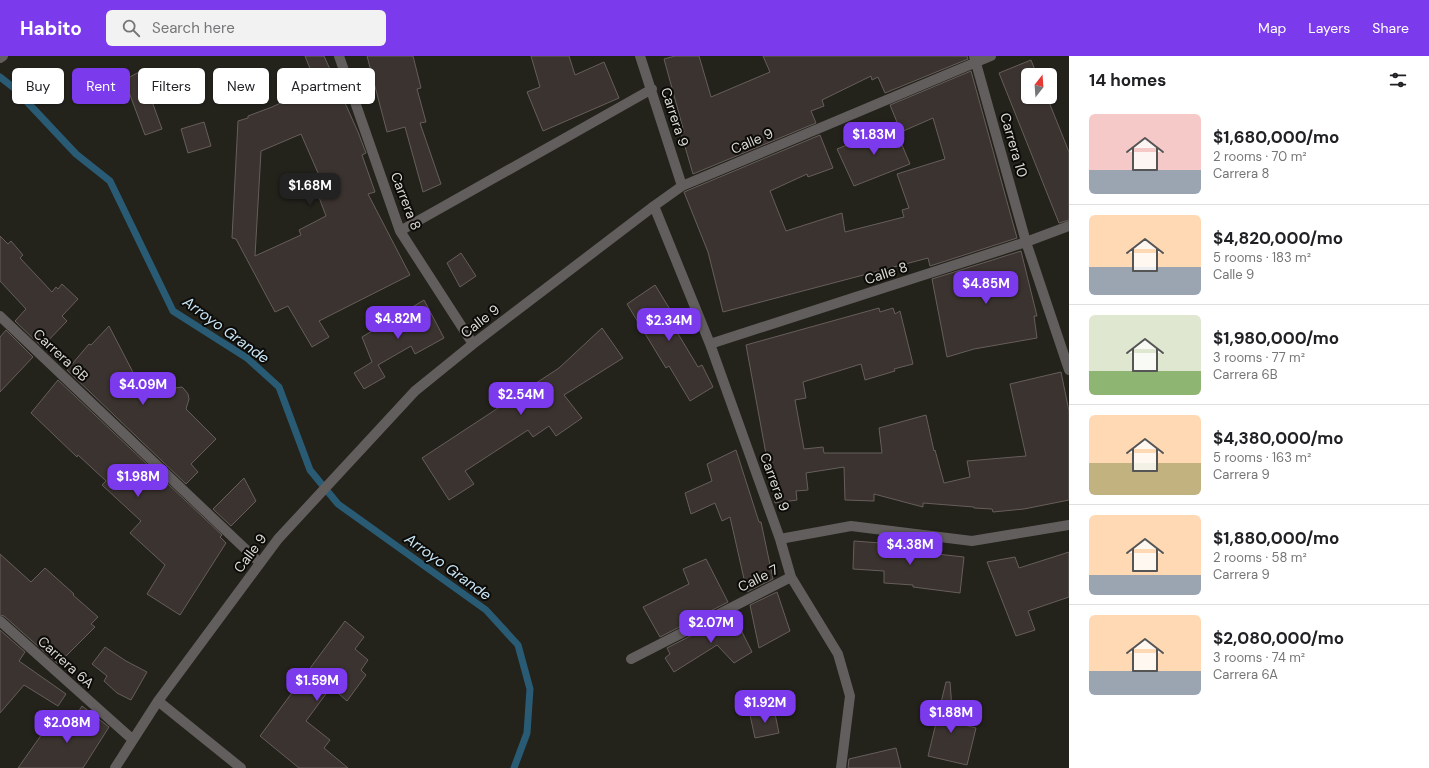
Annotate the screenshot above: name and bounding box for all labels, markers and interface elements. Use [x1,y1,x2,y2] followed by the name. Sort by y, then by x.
[106,10,386,46] search box
[20,16,82,41] text: Habito
[120,17,142,39] icon: search
[152,18,235,38] text: Search here
[1258,19,1286,37] text: Map
[1308,19,1350,37] text: Layers
[1372,19,1409,37] text: Share
[12,68,64,104] chip: Buy
[72,68,130,104] chip: Rent
[138,68,205,104] chip: Filters
[213,68,269,104] chip: New
[277,68,375,104] chip: Apartment
[1021,68,1057,104] north arrow
[1021,68,1057,104] map controls
[1089,69,1166,91] text: 14 homes
[1387,69,1409,91] icon: filters
[657,85,693,149] street label: Carrera 9
[996,111,1032,179] street label: Carrera 10
[841,122,907,156] pin: $1.83M
[728,124,776,158] street label: Calle 9
[852,126,896,143] text: $1.83M
[1213,126,1339,148] text: $1,680,000/mo
[1121,130,1169,178] icon: home
[1213,148,1307,165] text: 2 rooms · 70 m²
[1213,165,1269,182] text: Carrera 8
[387,169,425,233] street label: Carrera 8
[277,173,343,207] pin: $1.68M
[288,177,332,194] text: $1.68M
[1213,227,1343,249] text: $4,820,000/mo
[1121,231,1169,279] icon: home
[1213,249,1311,266] text: 5 rooms · 183 m²
[862,258,910,288] street label: Calle 8
[1213,266,1254,283] text: Calle 9
[953,271,1019,305] pin: $4.85M
[962,275,1010,292] text: $4.85M
[178,291,274,368] water label: Arroyo Grande
[457,300,503,342] street label: Calle 9
[365,306,431,340] pin: $4.82M
[636,308,702,342] pin: $2.34M
[375,310,421,327] text: $4.82M
[646,312,692,329] text: $2.34M
[29,325,93,385] street label: Carrera 6B
[1213,327,1339,349] text: $1,980,000/mo
[1121,331,1169,379] icon: home
[1213,349,1305,366] text: 3 rooms · 77 m²
[1213,366,1278,383] text: Carrera 6B
[110,372,176,406] pin: $4.09M
[119,376,167,393] text: $4.09M
[488,382,554,416] pin: $2.54M
[498,386,544,403] text: $2.54M
[1213,427,1344,449] text: $4,380,000/mo
[1121,431,1169,479] icon: home
[1213,449,1311,466] text: 5 rooms · 163 m²
[756,450,794,514] street label: Carrera 9
[105,464,171,498] pin: $1.98M
[1213,466,1270,483] text: Carrera 9
[116,468,160,485] text: $1.98M
[1213,527,1339,549] text: $1,880,000/mo
[400,528,496,605] water label: Arroyo Grande
[229,530,271,576] street label: Calle 9
[1121,531,1169,579] icon: home
[877,532,943,566] pin: $4.38M
[886,536,934,553] text: $4.38M
[1213,549,1307,566] text: 2 rooms · 58 m²
[735,560,781,596] street label: Calle 7
[1213,566,1270,583] text: Carrera 9
[678,610,744,644] pin: $2.07M
[688,614,734,631] text: $2.07M
[1213,627,1344,649] text: $2,080,000/mo
[1121,631,1169,679] icon: home
[34,632,98,692] street label: Carrera 6A
[1213,649,1305,666] text: 3 rooms · 74 m²
[1213,666,1278,683] text: Carrera 6A
[284,668,350,702] pin: $1.59M
[295,672,339,689] text: $1.59M
[732,690,798,724] pin: $1.92M
[744,694,786,711] text: $1.92M
[918,700,984,734] pin: $1.88M
[929,704,973,721] text: $1.88M
[34,710,100,744] pin: $2.08M
[43,714,91,731] text: $2.08M

